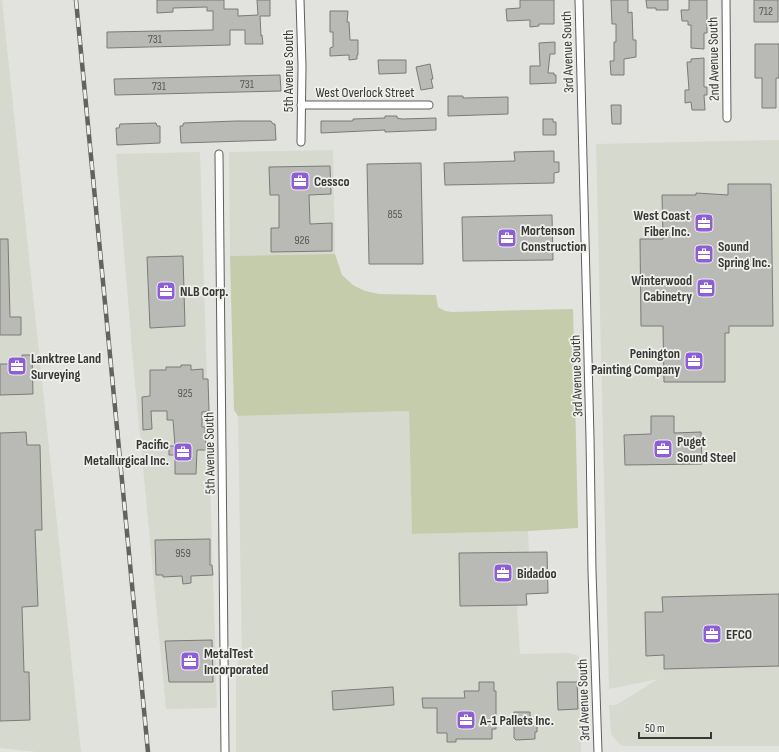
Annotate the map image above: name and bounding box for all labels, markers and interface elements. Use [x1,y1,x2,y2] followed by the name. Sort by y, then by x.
[759,4,773,19] house number: 712
[558,11,577,93] street label: 3rd Avenue South
[704,17,723,101] street label: 2nd Avenue South
[280,30,297,112] street label: 5th Avenue South
[148,32,163,47] house number: 731
[240,77,255,92] house number: 731
[152,79,167,94] house number: 731
[315,84,415,101] street label: West Overlock Street
[289,170,311,192] office icon: Cessco
[314,173,350,190] place label: Cessco
[388,207,403,222] house number: 855
[634,207,690,240] place label: West Coast Fiber Inc.
[693,212,715,234] office icon: West Coast Fiber Inc.
[521,222,586,255] place label: Mortenson Construction
[496,227,518,249] office icon: Mortenson Construction
[294,233,310,248] house number: 926
[718,238,771,271] place label: Sound Spring Inc.
[693,243,715,265] office icon: Sound Spring Inc.
[631,272,692,305] place label: Winterwood Cabinetry
[695,277,717,299] office icon: Winterwood Cabinetry
[155,280,177,302] office icon: NLB Corp.
[180,283,228,300] place label: NLB Corp.
[567,335,586,417] street label: 3rd Avenue South
[591,345,680,378] place label: Penington Painting Company
[31,350,101,383] place label: Lanktree Land Surveying
[683,350,705,372] office icon: Penington Painting Company
[6,355,28,377] office icon: Lanktree Land Surveying
[177,386,193,401] house number: 925
[200,412,219,494] street label: 5th Avenue South
[677,433,736,466] place label: Puget Sound Steel
[84,436,169,469] place label: Pacific Metallurgical Inc.
[652,438,674,460] office icon: Puget Sound Steel
[172,441,194,463] office icon: Pacific Metallurgical Inc.
[175,546,191,561] house number: 959
[492,562,514,584] office icon: Bidadoo
[517,565,557,582] place label: Bidadoo
[701,623,723,645] office icon: EFCO
[726,626,752,643] place label: EFCO
[204,645,268,678] place label: MetalTest Incorporated
[179,650,201,672] office icon: MetalTest Incorporated
[574,659,593,741] street label: 3rd Avenue South
[455,709,477,731] office icon: A-1 Pallets Inc.
[479,712,554,729] place label: A-1 Pallets Inc.
[639,714,711,740] scale bar
[645,721,665,736] text: 50 m

